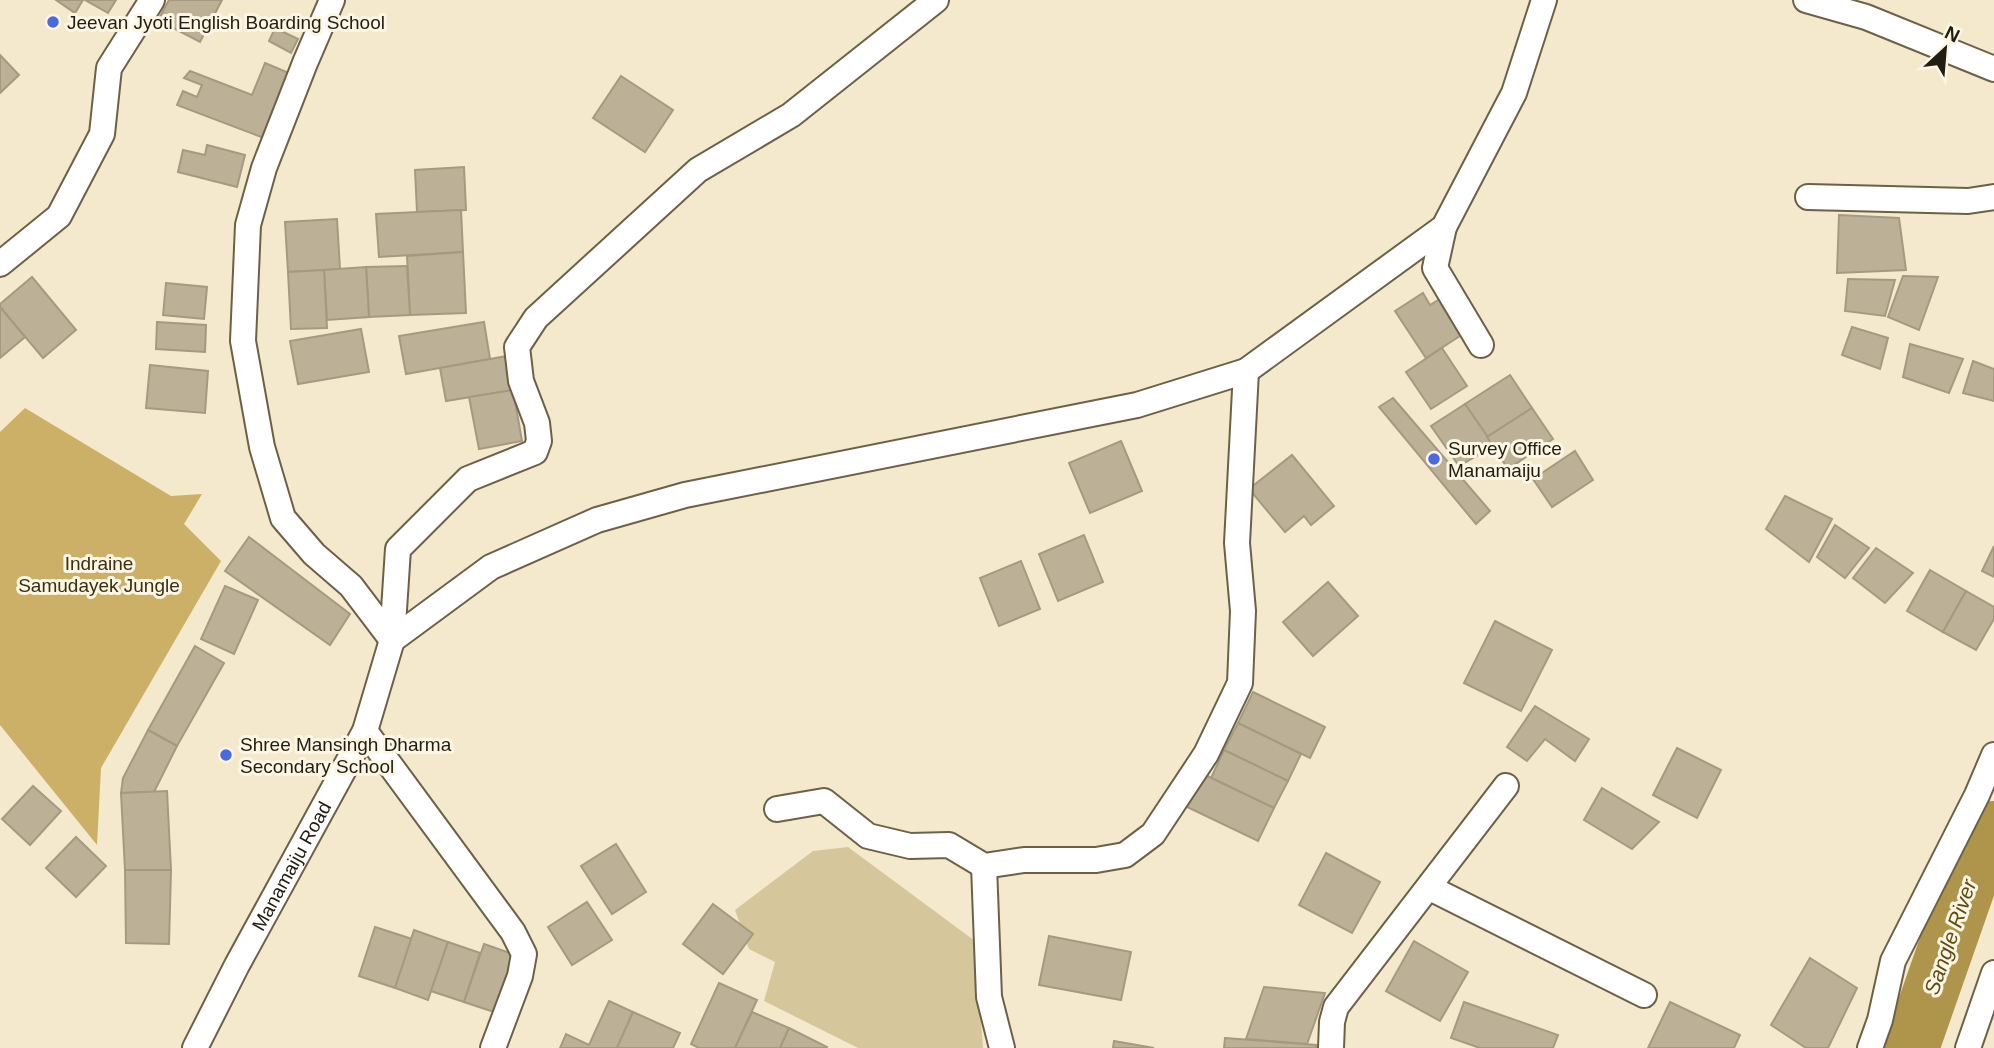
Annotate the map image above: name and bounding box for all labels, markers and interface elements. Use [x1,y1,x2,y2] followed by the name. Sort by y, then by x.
[67,12,385,33] place label: Jeevan Jyoti English Boarding School
[45,14,61,30] marker: Jeevan Jyoti English Boarding School
[1910,14,1980,84] north arrow
[1941,22,1963,47] text: N
[1448,438,1562,481] place label: Survey Office Manamaiju
[1426,451,1442,467] marker: Survey Office Manamaiju
[18,553,180,596] park label: Indraine Samudayek Jungle
[240,734,452,777] place label: Shree Mansingh Dharma Secondary School
[218,747,234,763] marker: Shree Mansingh Dharma Secondary School
[248,798,335,934] street label: Manamaiju Road
[1920,875,1981,998] water label: Sangle River

